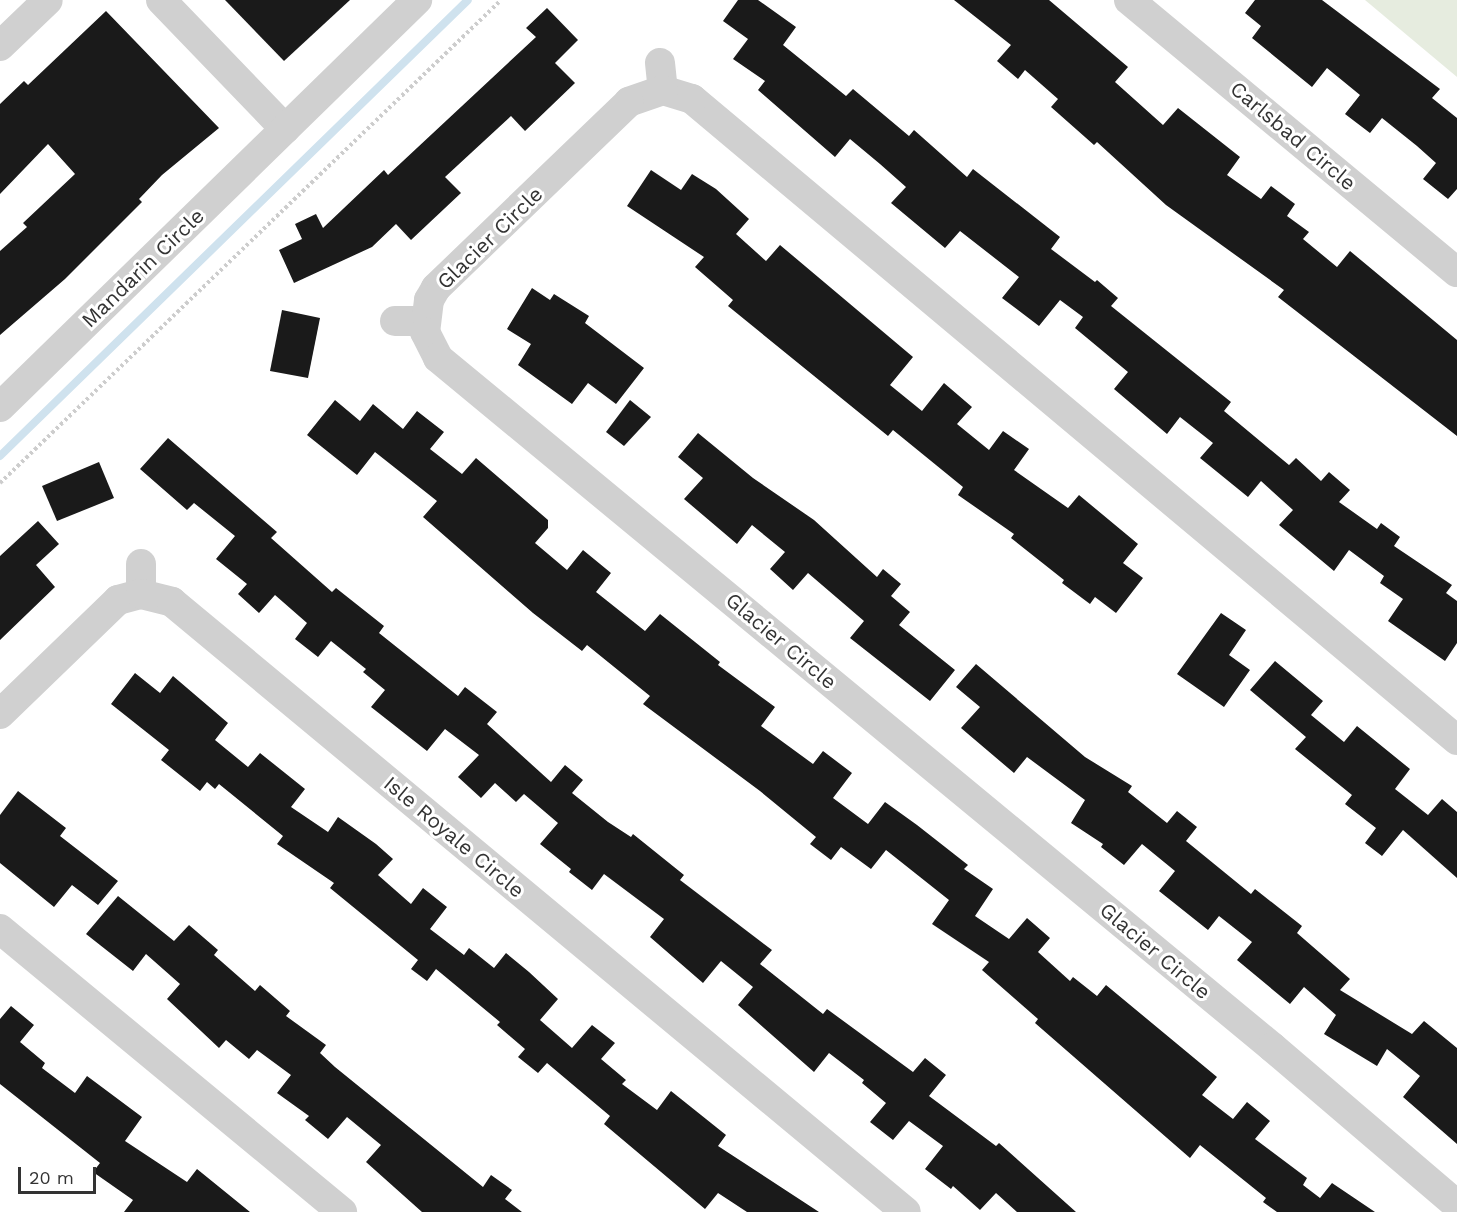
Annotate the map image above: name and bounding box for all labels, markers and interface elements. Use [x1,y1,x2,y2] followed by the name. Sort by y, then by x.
[1225,76,1361,196] street label: Carlsbad Circle
[432,181,548,295] street label: Glacier Circle
[76,203,210,333] street label: Mandarin Circle
[720,587,842,695] street label: Glacier Circle
[379,771,529,903] street label: Isle Royale Circle
[1094,897,1216,1005] street label: Glacier Circle
[21,1155,99,1193] scale bar
[29,1167,74,1188] text: 20 m

